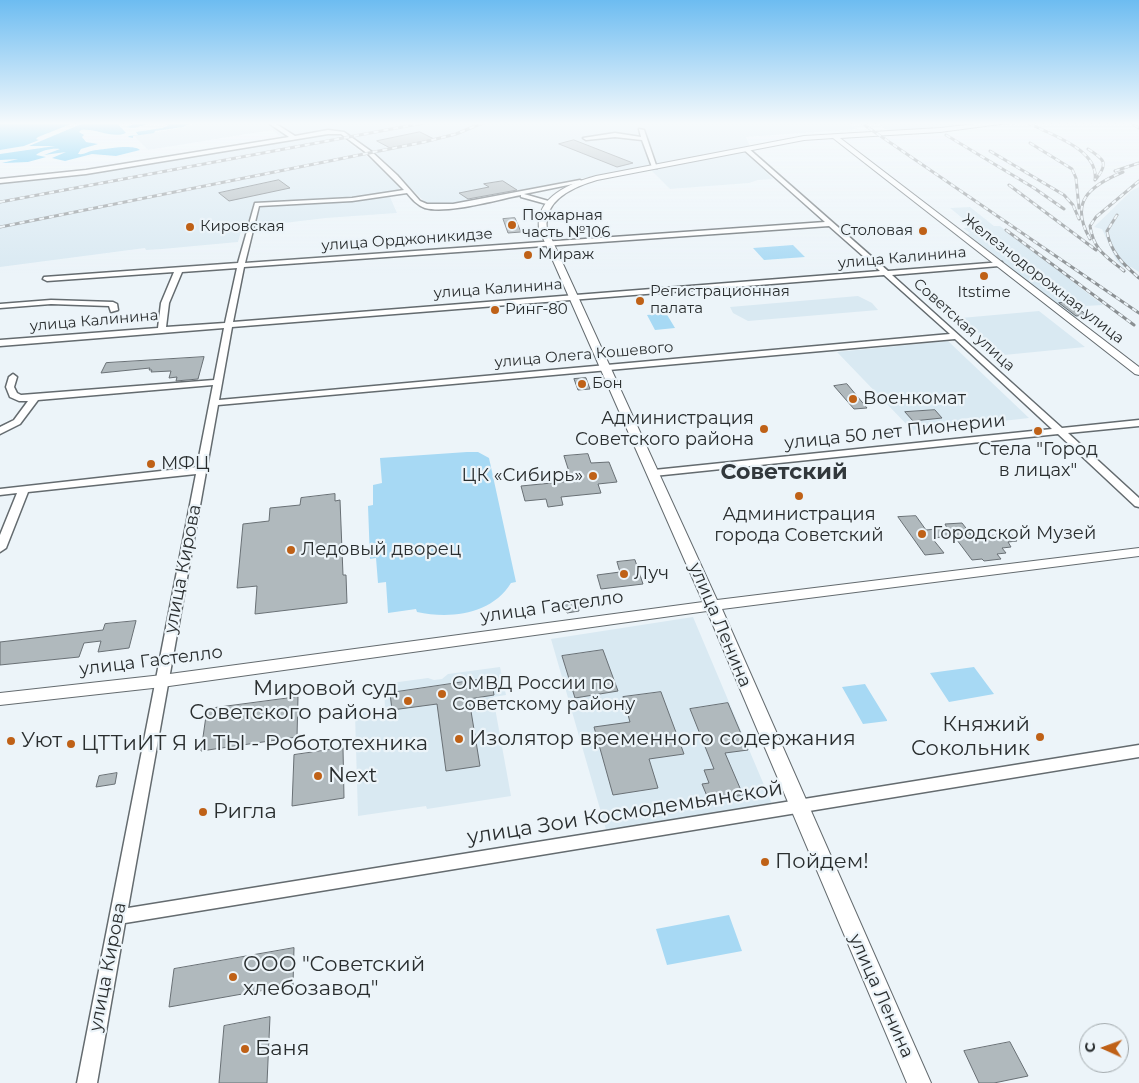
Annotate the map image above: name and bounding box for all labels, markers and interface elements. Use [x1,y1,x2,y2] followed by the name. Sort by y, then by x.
[522,207,610,242] place label: Пожарная часть №106
[959,210,1127,348] street label: Железнодорожная улица
[200,218,284,236] place label: Кировская
[506,219,518,231] marker: Пожарная часть №106
[184,221,196,233] marker: Кировская
[840,222,913,240] place label: Столовая
[321,225,493,255] street label: улица Орджоникидзе
[917,225,929,237] marker: Столовая
[837,243,967,273] street label: улица Калинина
[538,246,594,264] place label: Мираж
[522,249,534,261] marker: Мираж
[978,270,990,282] marker: Itstime
[910,275,1018,375] street label: Советская улица
[433,276,563,302] street label: улица Калинина
[650,283,790,318] place label: Регистрационная палата
[957,284,1011,302] place label: Itstime
[634,295,646,307] marker: Регистрационная палата
[505,301,568,319] place label: Ринг-80
[489,304,501,316] marker: Ринг-80
[29,306,159,336] street label: улица Калинина
[494,338,674,372] street label: улица Олега Кошевого
[592,375,623,393] place label: Бон
[576,378,588,390] marker: Бон
[863,388,966,410] place label: Военкомат
[847,393,859,405] marker: Военкомат
[575,408,754,450] place label: Администрация Советского района
[783,410,1007,454] street label: улица 50 лет Пионерии
[758,423,770,435] marker: Администрация Советского района
[1032,425,1044,437] marker: Стела "Город в лицах"
[978,439,1098,482] place label: Стела "Город в лицах"
[161,453,210,475] place label: МФЦ
[145,458,157,470] marker: МФЦ
[720,460,848,486] district label: Советский
[462,465,583,487] place label: ЦК «Сибирь»
[587,470,599,482] marker: ЦК «Сибирь»
[793,490,805,502] marker: Администрация города Советский
[160,503,206,635] street label: улица Кирова
[714,504,884,546] place label: Администрация города Советский
[932,523,1096,545] place label: Городской Музей
[916,528,928,540] marker: Городской Музей
[301,539,461,561] place label: Ледовый дворец
[285,544,297,556] marker: Ледовый дворец
[684,559,756,691] street label: улица Ленина
[634,563,669,585] place label: Луч
[618,568,630,580] marker: Луч
[479,586,625,628] street label: улица Гастелло
[78,641,224,681] street label: улица Гастелло
[452,673,635,716] place label: ОМВД России по Советскому району
[189,676,398,726] place label: Мировой суд Советского района
[436,688,448,700] marker: ОМВД России по Советскому району
[402,695,414,707] marker: Мировой суд Советского района
[911,712,1030,762] place label: Княжий Сокольник
[469,726,856,752] place label: Изолятор временного содержания
[21,728,62,754] place label: Уют
[81,731,428,757] place label: ЦТТиИТ Я и ТЫ - Робототехника
[1034,731,1046,743] marker: Княжий Сокольник
[453,733,465,745] marker: Изолятор временного содержания
[5,735,17,747] marker: Уют
[65,738,77,750] marker: ЦТТиИТ Я и ТЫ - Робототехника
[328,763,377,789] place label: Next
[312,770,324,782] marker: Next
[465,776,785,850] street label: улица Зои Космодемьянской
[213,799,277,825] place label: Ригла
[197,806,209,818] marker: Ригла
[775,849,869,875] place label: Пойдем!
[759,856,771,868] marker: Пойдем!
[85,901,131,1033] street label: улица Кирова
[844,931,918,1061] street label: улица Ленина
[243,952,425,1002] place label: ООО "Советский хлебозавод"
[227,971,239,983] marker: ООО "Советский хлебозавод"
[1079,1023,1129,1073] north arrow
[255,1036,309,1062] place label: Баня
[1081,1042,1099,1053] text: С
[239,1043,251,1055] marker: Баня

